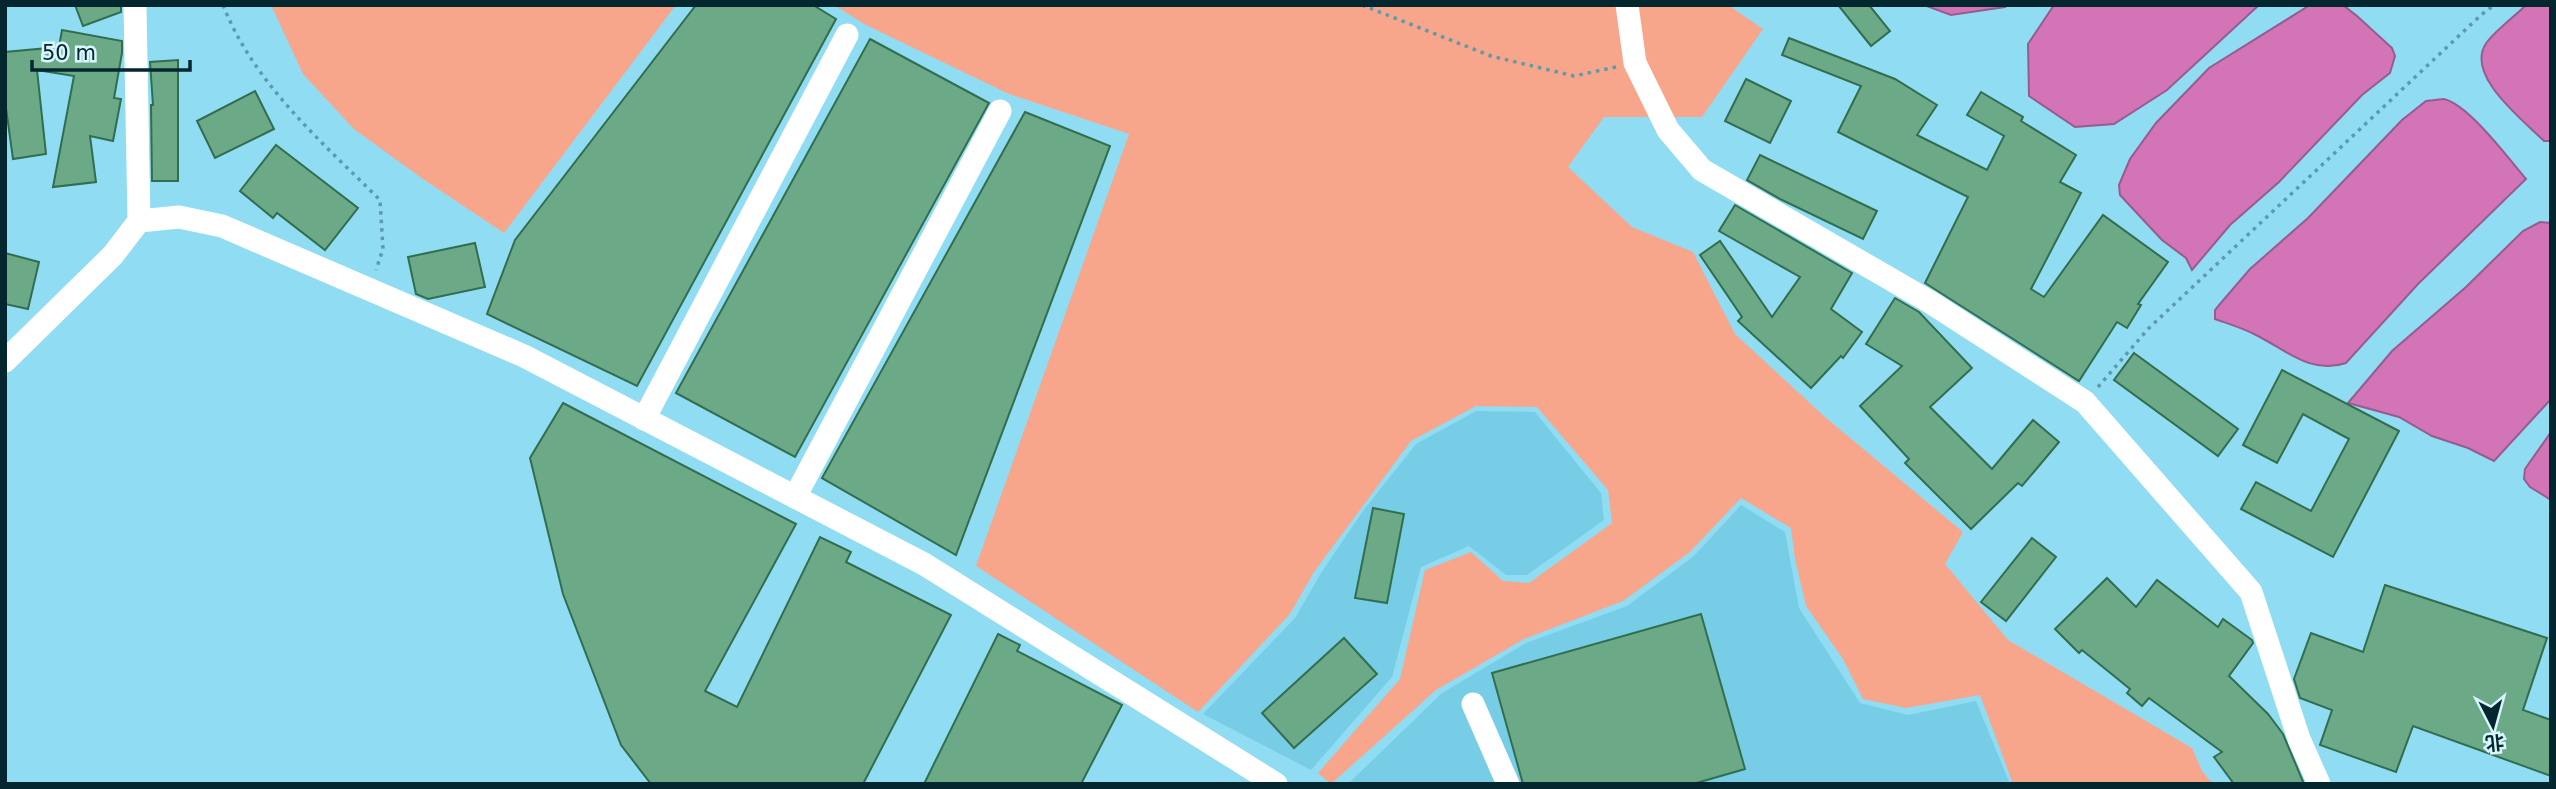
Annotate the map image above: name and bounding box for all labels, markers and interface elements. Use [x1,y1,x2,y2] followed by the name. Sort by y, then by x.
[32,28,189,72] scale bar
[42,41,96,65] text: 50 m
[2458,691,2528,761] north arrow
[2484,731,2505,755] text: 北

